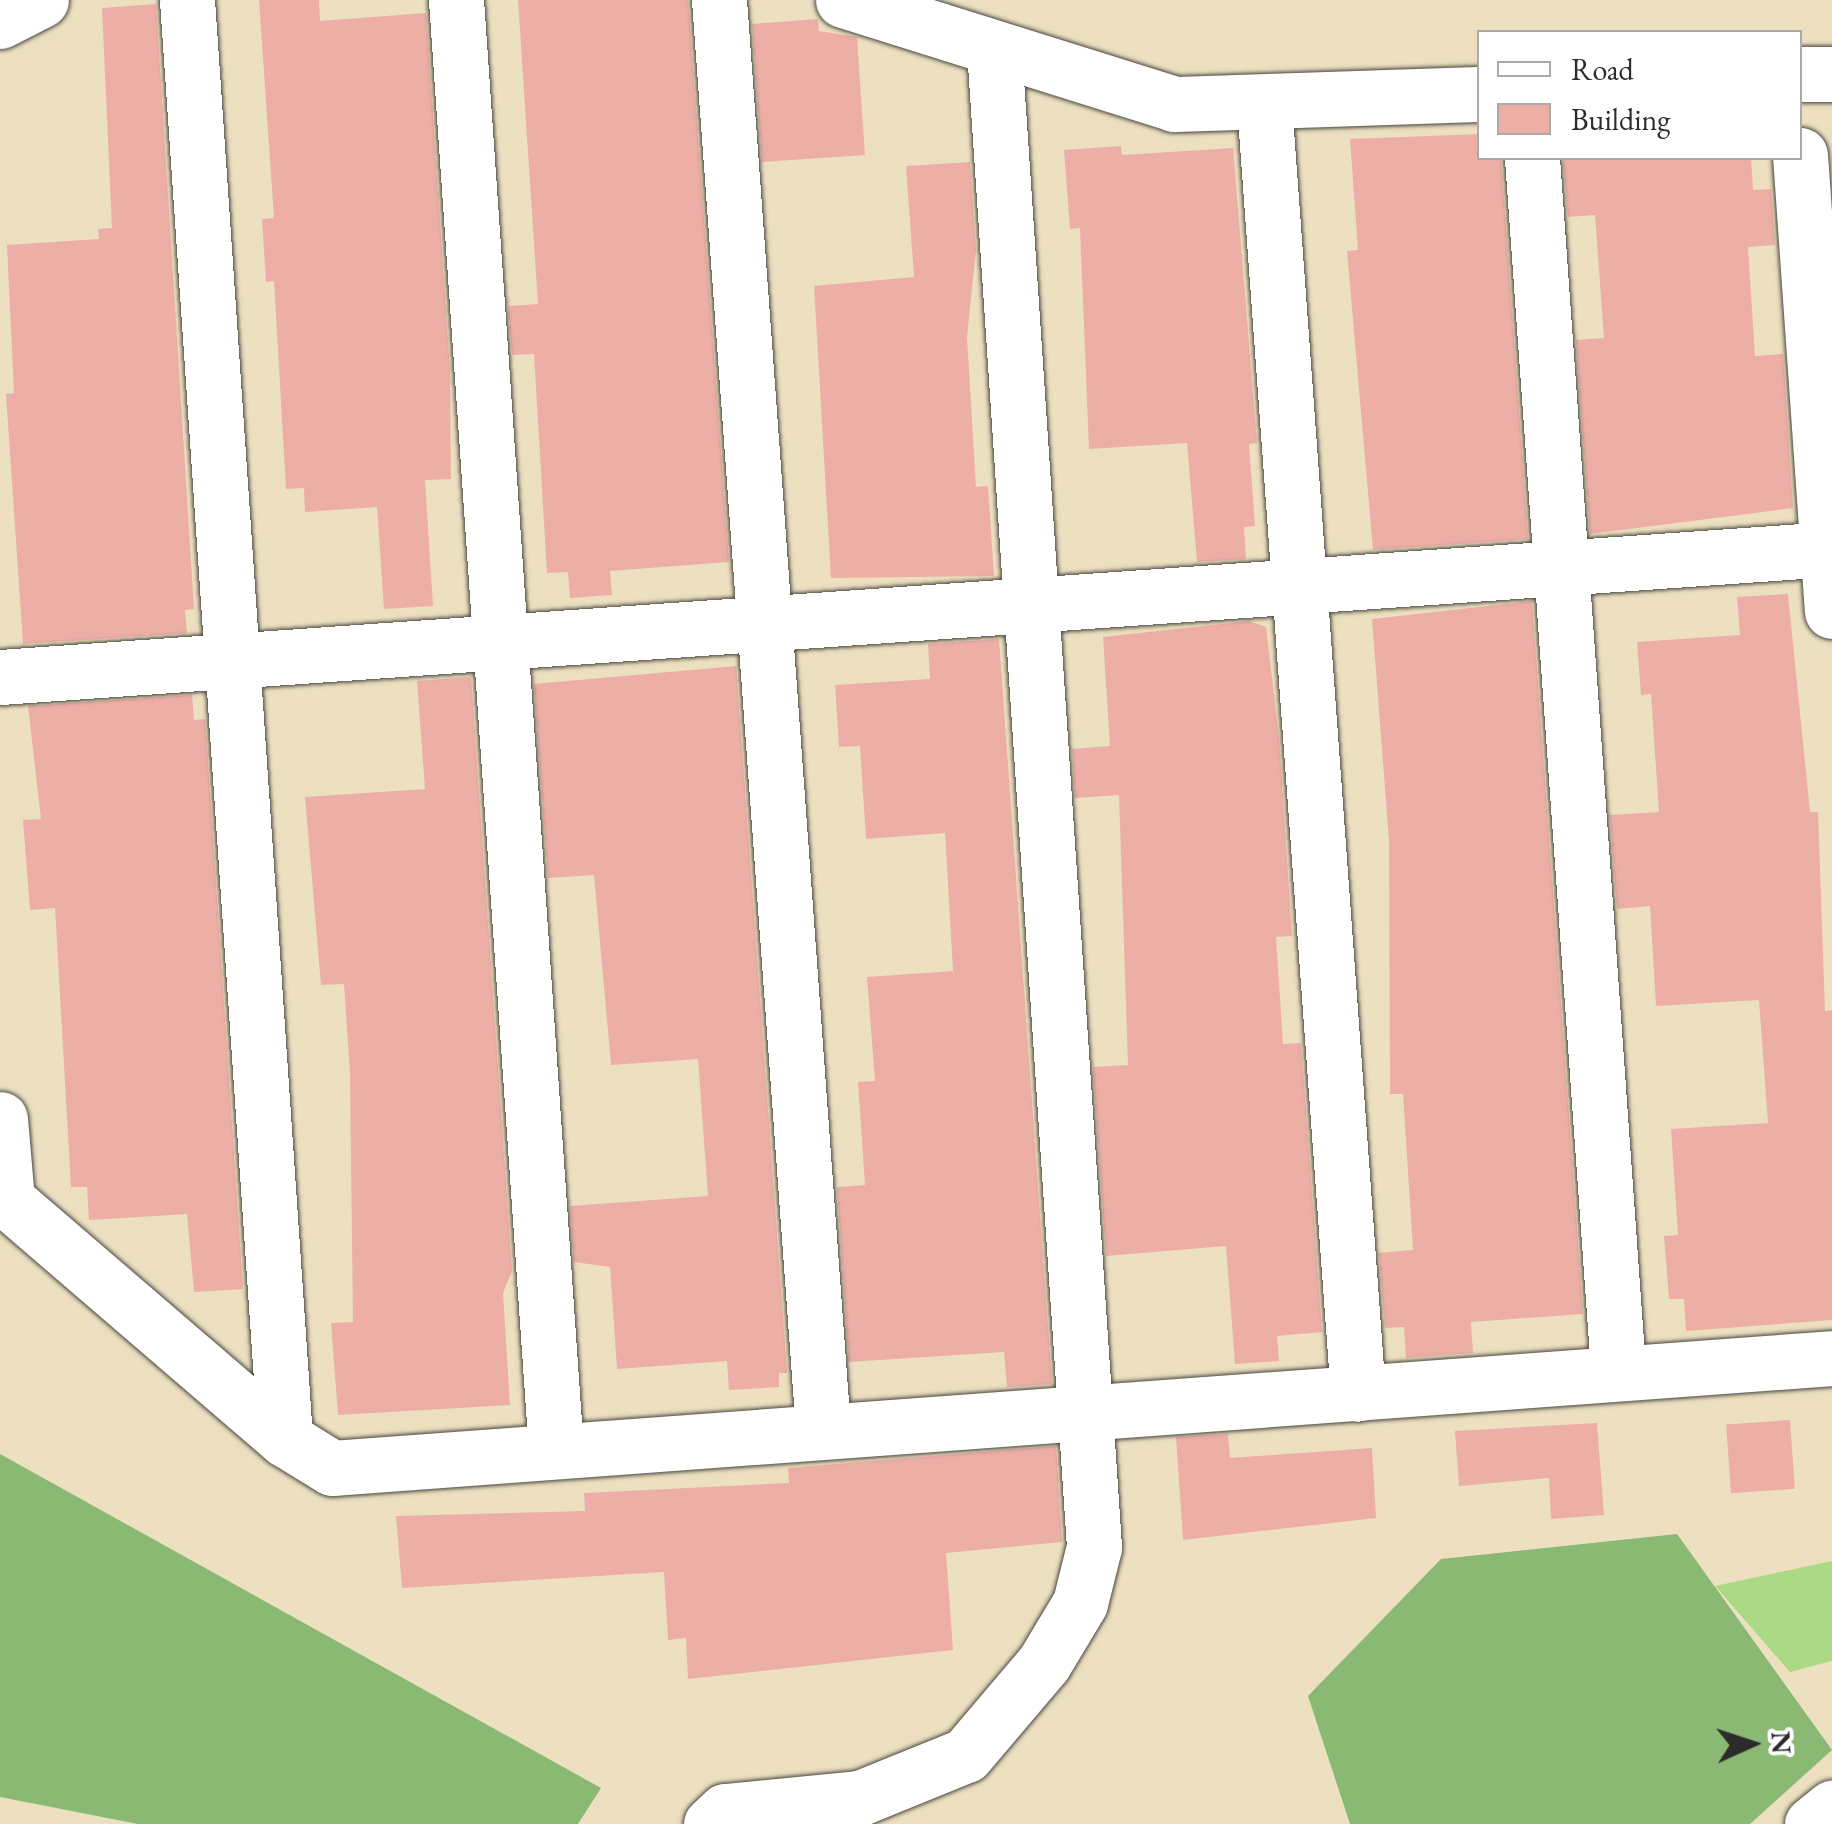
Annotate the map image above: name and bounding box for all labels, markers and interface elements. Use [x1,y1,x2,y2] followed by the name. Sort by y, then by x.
[1477,30,1802,160] legend
[1571,50,1634,89] text: Road
[1571,100,1670,139] text: Building
[1702,1694,1802,1794] north arrow
[1763,1730,1801,1755] text: N

